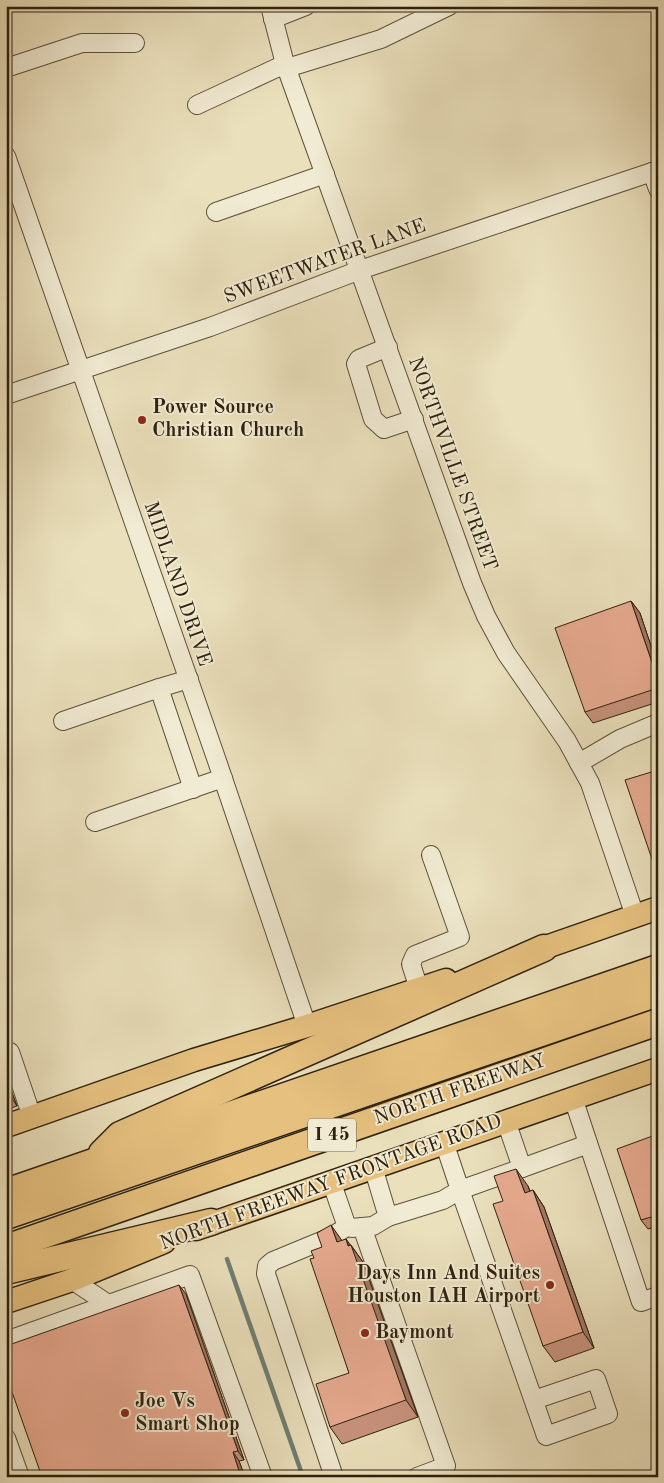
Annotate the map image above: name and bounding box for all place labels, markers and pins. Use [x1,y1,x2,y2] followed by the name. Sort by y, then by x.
[152,398,304,441] place label: Power Source Christian Church
[136,414,148,426] marker: Power Source Christian Church
[347,1264,540,1307] place label: Days Inn And Suites Houston IAH Airport
[544,1279,556,1291] marker: Days Inn And Suites Houston IAH Airport
[375,1323,454,1343] place label: Baymont
[359,1327,371,1339] marker: Baymont
[135,1392,240,1435] place label: Joe Vs Smart Shop
[119,1407,131,1419] marker: Joe Vs Smart Shop

